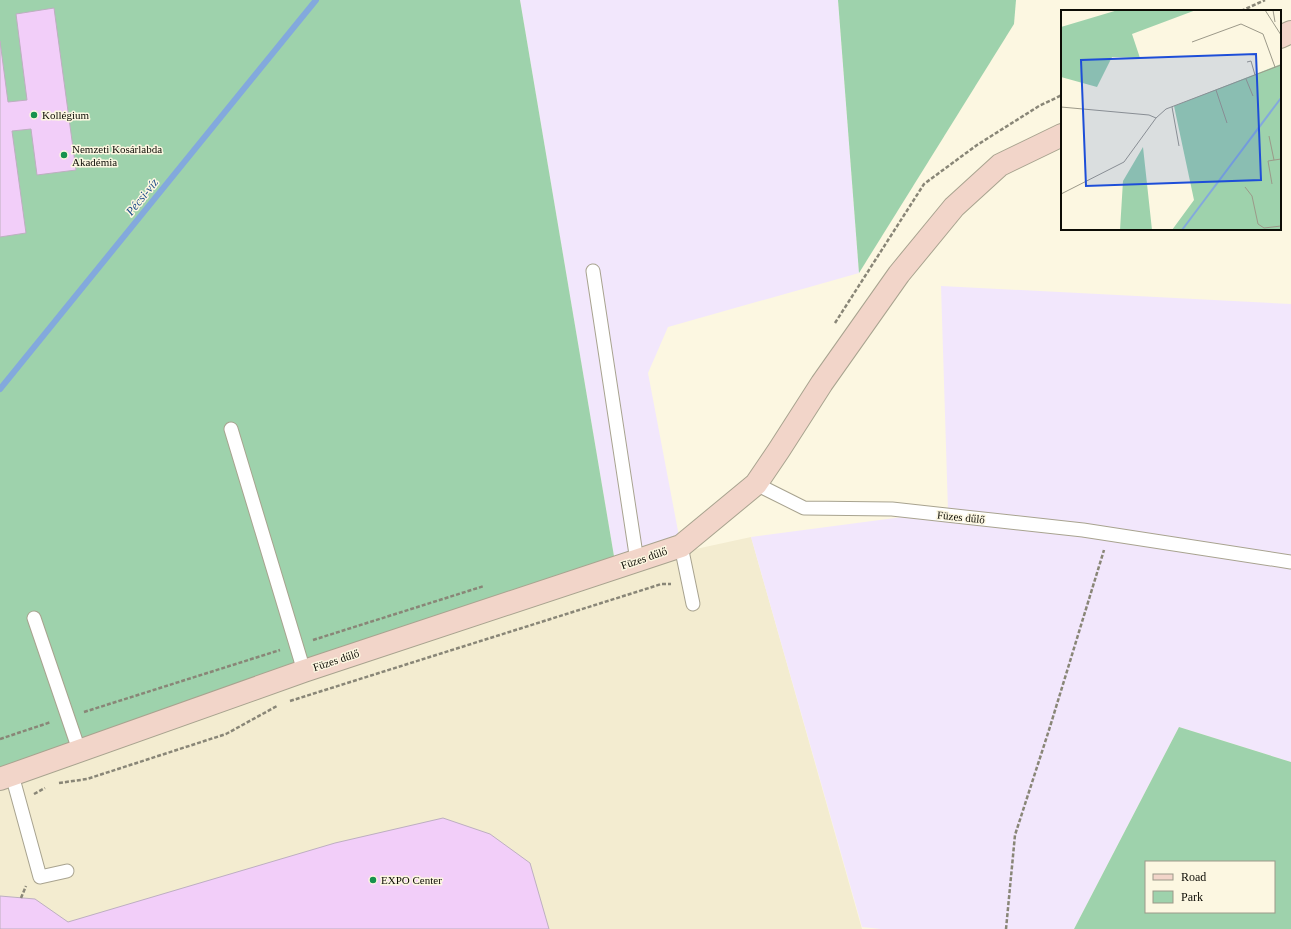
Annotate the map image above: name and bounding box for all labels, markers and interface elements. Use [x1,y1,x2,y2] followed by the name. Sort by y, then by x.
[1061,10,1281,230] inset map
[42,109,89,121] place label: Kollégium
[29,110,39,120] marker: Kollégium
[72,143,162,168] place label: Nemzeti Kosárlabda Akadémia
[59,150,69,160] marker: Nemzeti Kosárlabda Akadémia
[122,176,161,219] water label: Pécsi-víz
[937,509,986,526] street label: Füzes dűlő
[619,544,669,571] street label: Füzes dűlő
[311,647,361,673] street label: Füzes dűlő
[1145,861,1275,913] legend
[1181,870,1206,884] text: Road
[381,874,442,886] place label: EXPO Center
[368,875,378,885] marker: EXPO Center
[1181,890,1203,904] text: Park

